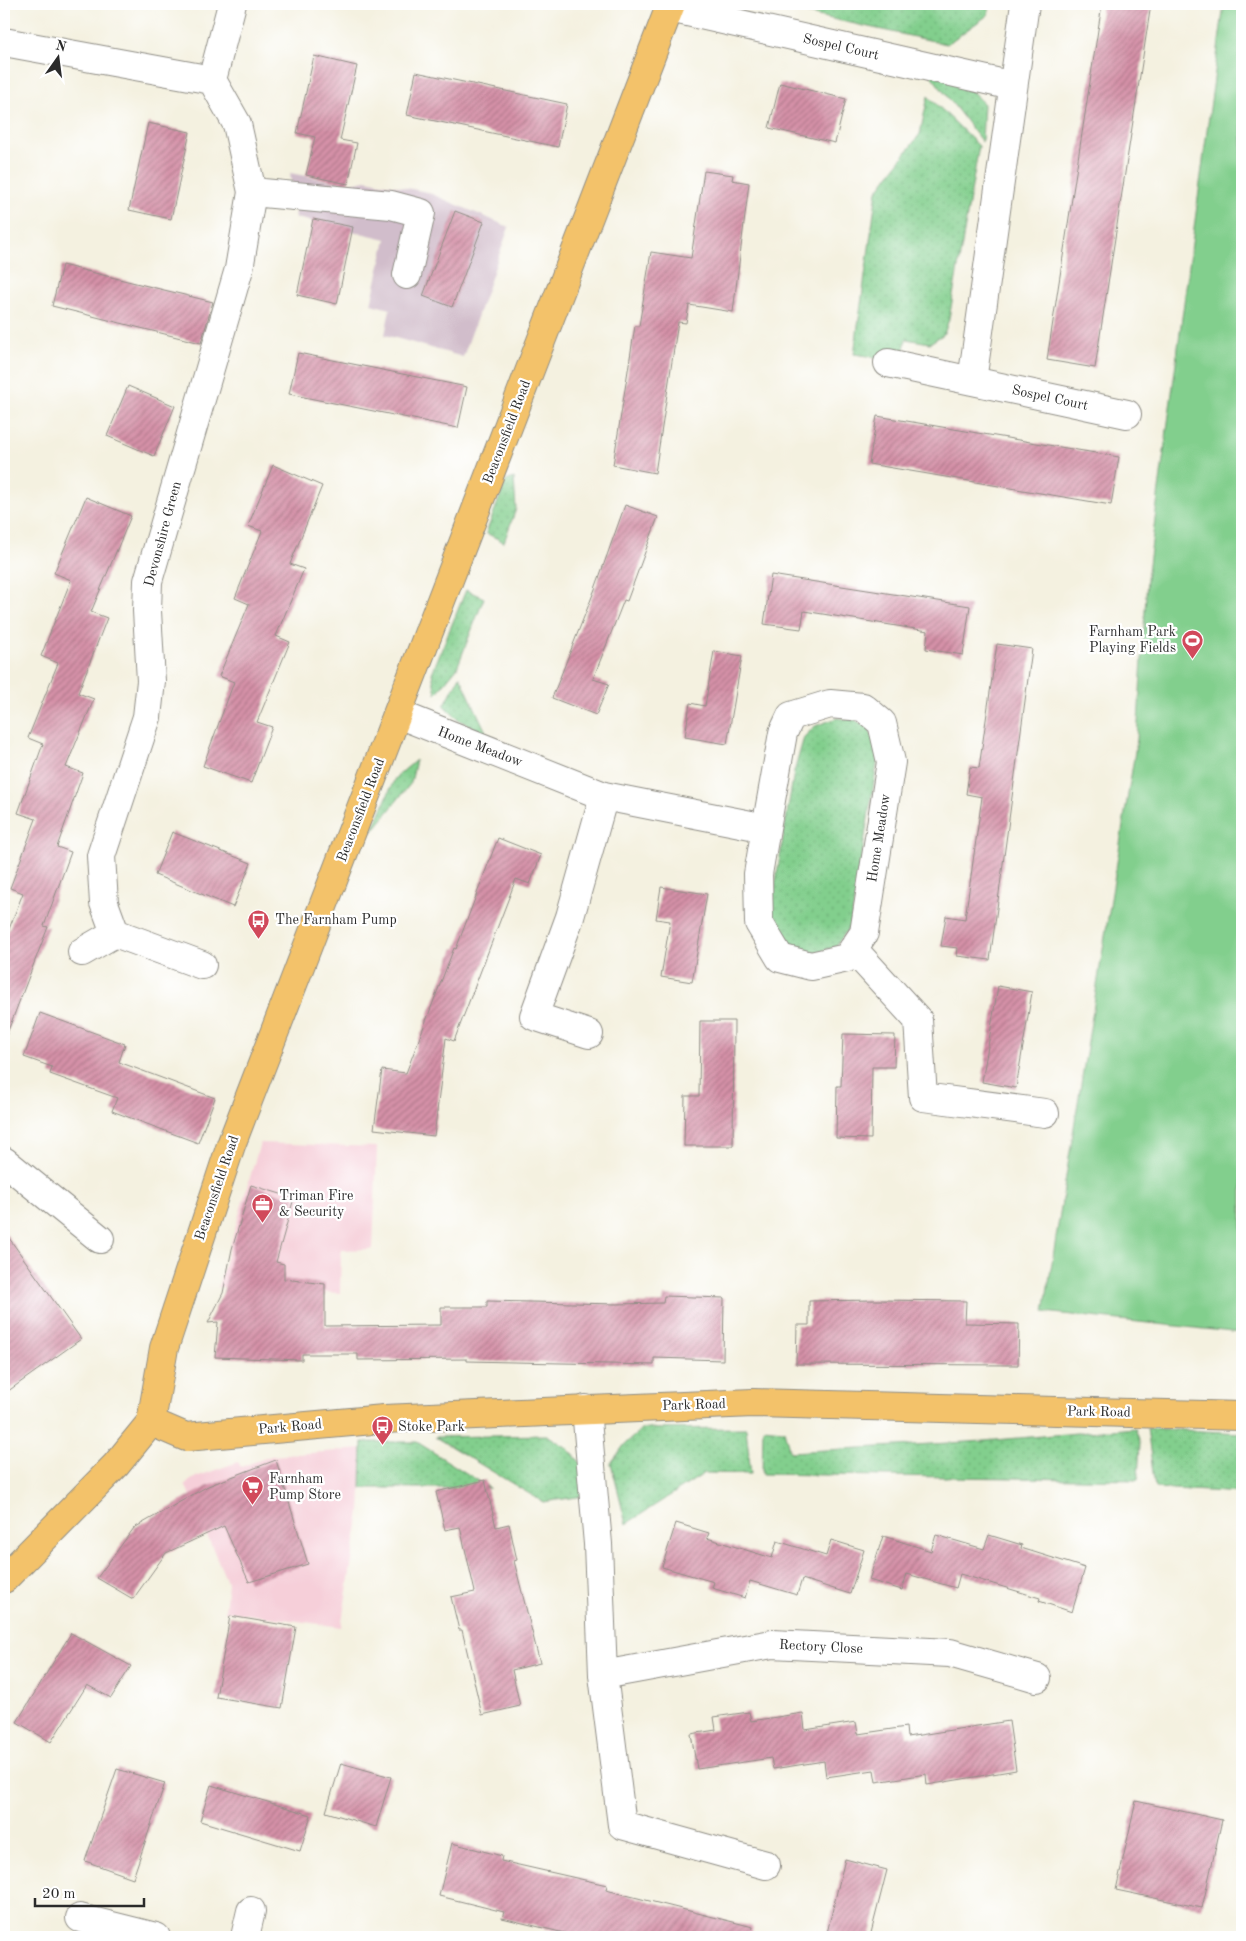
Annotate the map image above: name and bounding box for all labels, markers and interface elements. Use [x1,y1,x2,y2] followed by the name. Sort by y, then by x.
[802,31,880,63] street label: Sospel Court
[32,32,82,82] north arrow
[54,38,68,55] text: N
[481,378,533,486] street label: Beaconsfield Road
[1011,383,1089,413] street label: Sospel Court
[142,479,184,588] street label: Devonshire Green
[1089,625,1176,655] place label: Farnham Park Playing Fields
[1180,628,1204,659] sports icon: Farnham Park Playing Fields
[436,724,524,770] street label: Home Meadow
[335,756,387,864] street label: Beaconsfield Road
[865,793,893,883] street label: Home Meadow
[247,908,271,939] bus stop icon: The Farnham Pump
[275,913,397,927] place label: The Farnham Pump
[193,1134,241,1242] street label: Beaconsfield Road
[279,1189,353,1219] place label: Triman Fire & Security
[251,1192,275,1223] office icon: Triman Fire & Security
[662,1397,726,1413] street label: Park Road
[1067,1404,1131,1420] street label: Park Road
[370,1415,394,1446] bus stop icon: Stoke Park
[258,1417,322,1437] street label: Park Road
[398,1420,465,1434] place label: Stoke Park
[269,1472,341,1502] place label: Farnham Pump Store
[241,1475,265,1506] supermarket icon: Farnham Pump Store
[779,1638,863,1656] street label: Rectory Close
[35,1876,144,1908] scale bar
[42,1887,76,1902] text: 20 m

